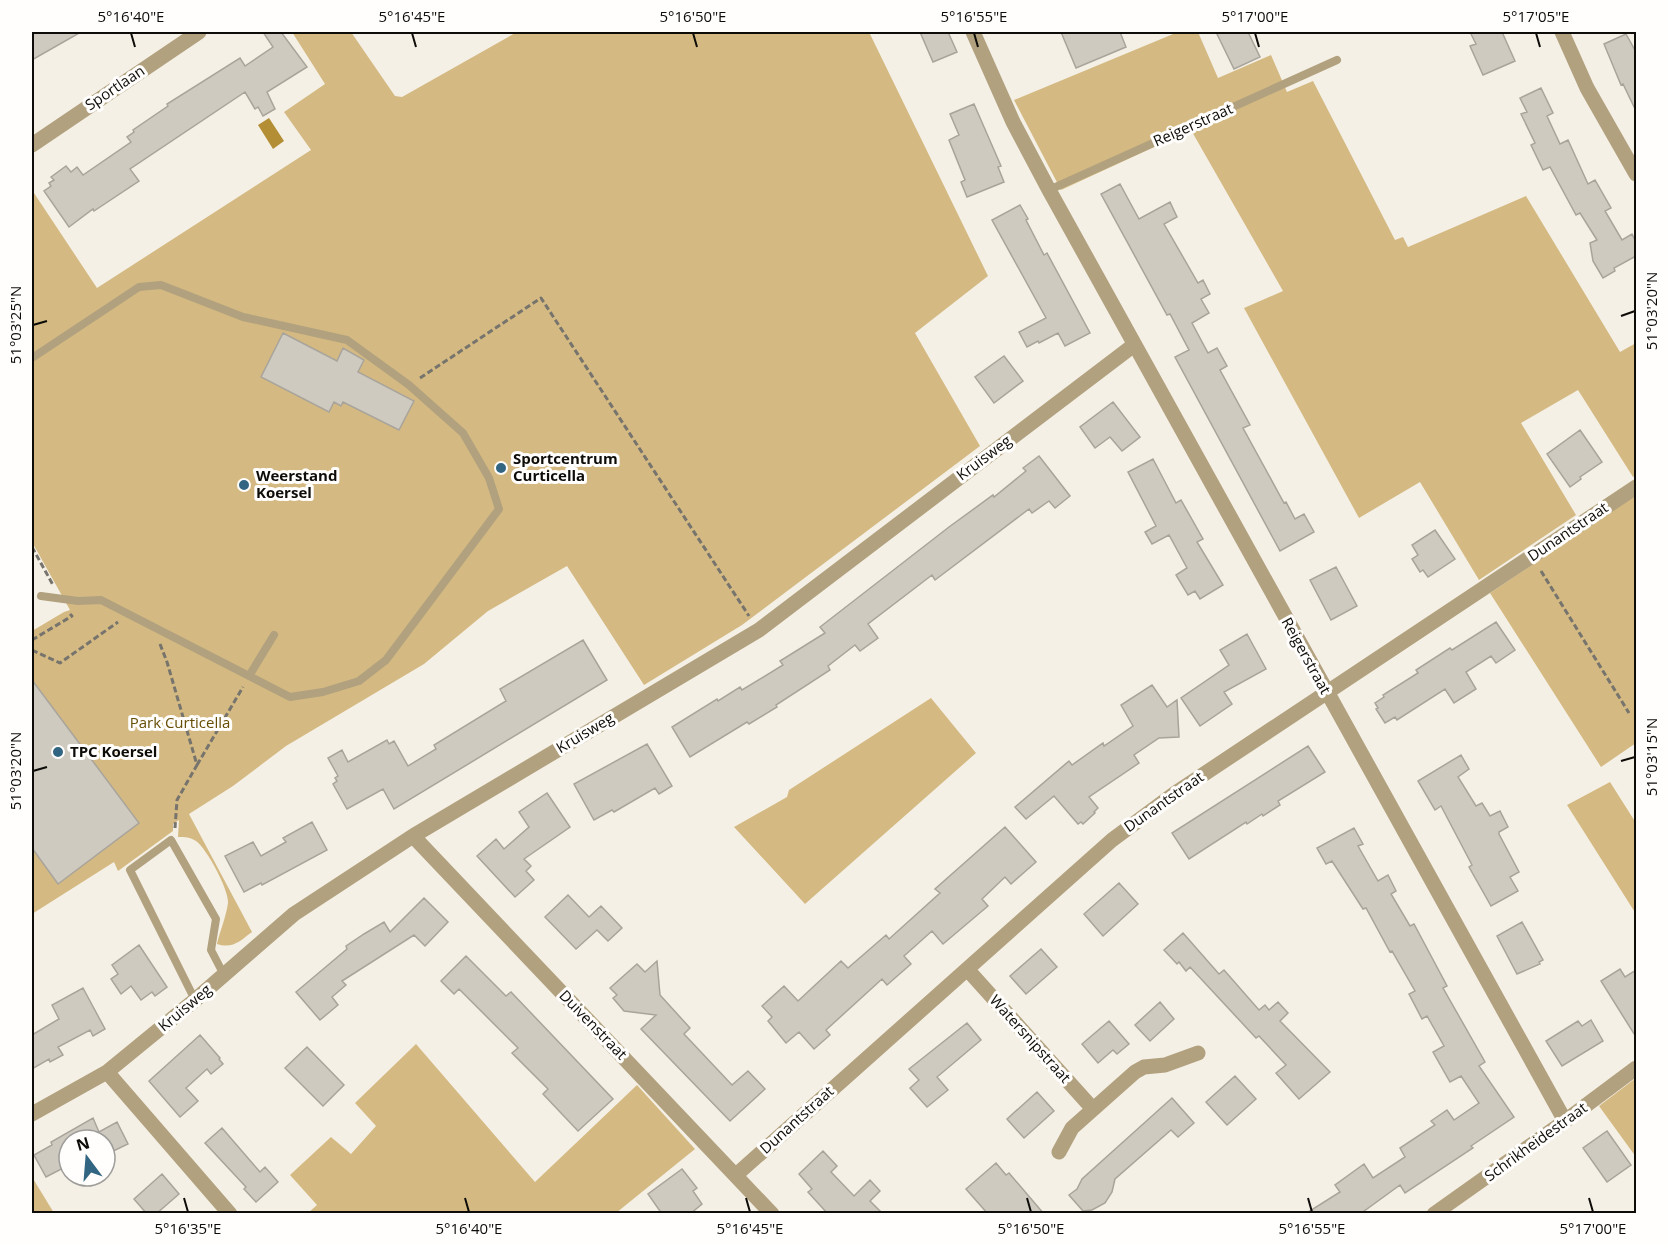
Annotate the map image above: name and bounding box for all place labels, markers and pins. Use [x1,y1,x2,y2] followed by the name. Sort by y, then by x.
[513,448,618,485] place label: Sportcentrum Curticella
[494,461,508,475] marker: Sportcentrum Curticella
[256,465,337,502] place label: Weerstand Koersel
[237,478,251,492] marker: Weerstand Koersel
[70,741,157,761] place label: TPC Koersel
[51,745,65,759] marker: TPC Koersel

